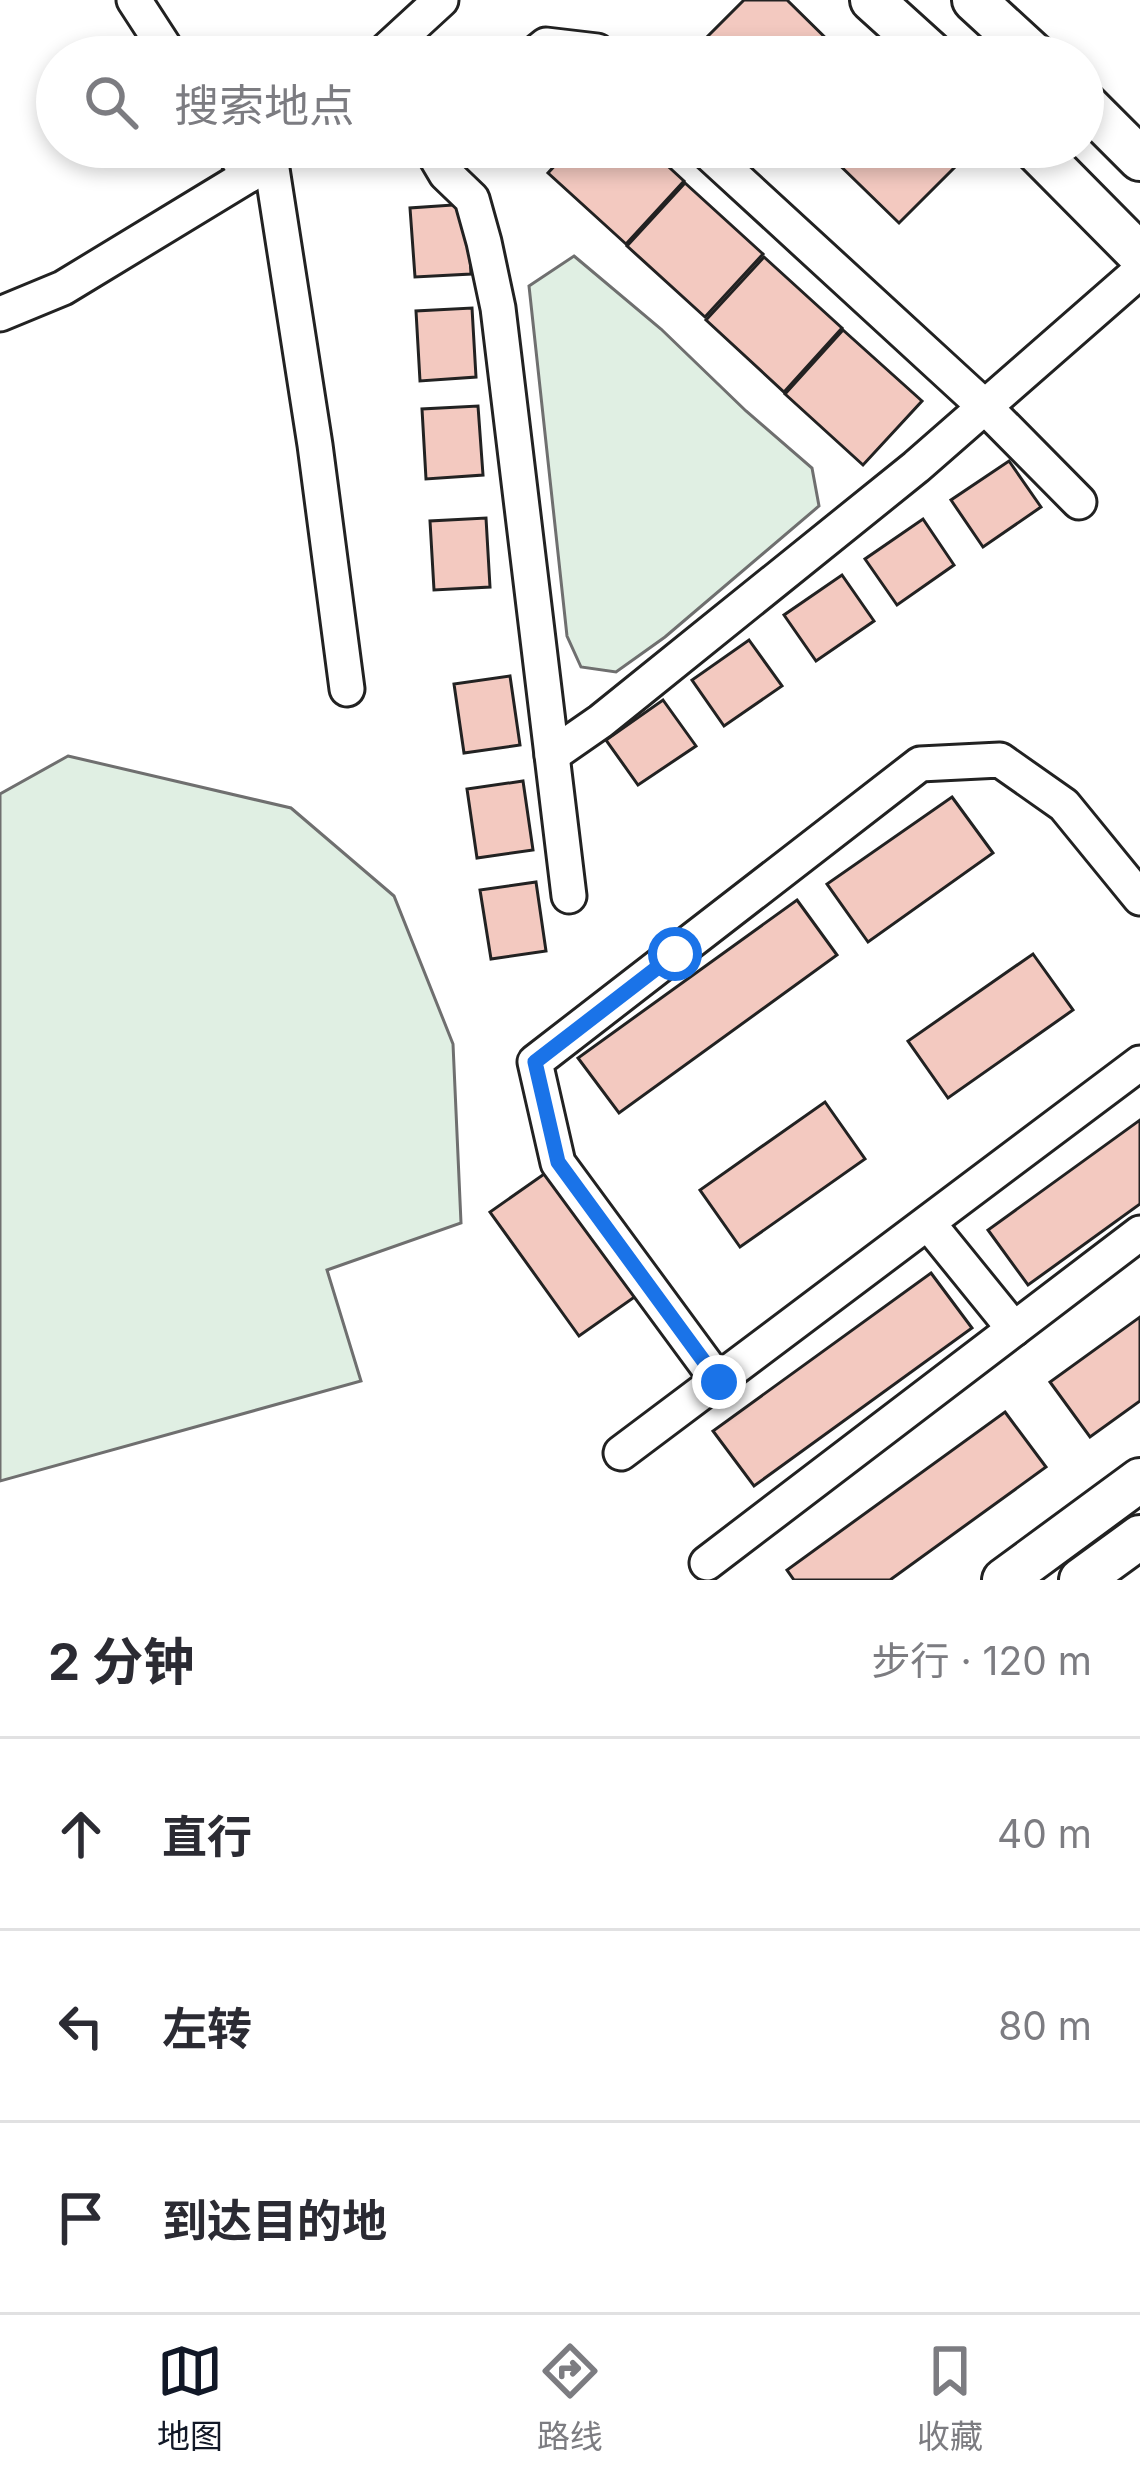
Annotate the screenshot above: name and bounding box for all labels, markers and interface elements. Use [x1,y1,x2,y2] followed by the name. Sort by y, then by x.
[36,36,1104,168] search box
[78,69,144,135] icon: search
[174,78,354,133] text: 搜索地点
[648,927,702,981] route start
[692,1355,746,1409] route end
[48,1631,194,1692] text: 2 分钟
[871,1637,1092,1684] text: 步行 · 120 m
[48,1801,114,1867] icon: ahead
[162,1809,252,1864] text: 直行
[997,1810,1092,1857] text: 40 m
[48,1993,114,2059] icon: left
[162,2001,252,2056] text: 左转
[998,2002,1092,2049] text: 80 m
[48,2185,114,2251] icon: arrive
[162,2193,387,2248] text: 到达目的地
[157,2338,223,2458] tab: 地图
[537,2338,603,2458] tab: 路线
[917,2338,983,2458] tab: 收藏

